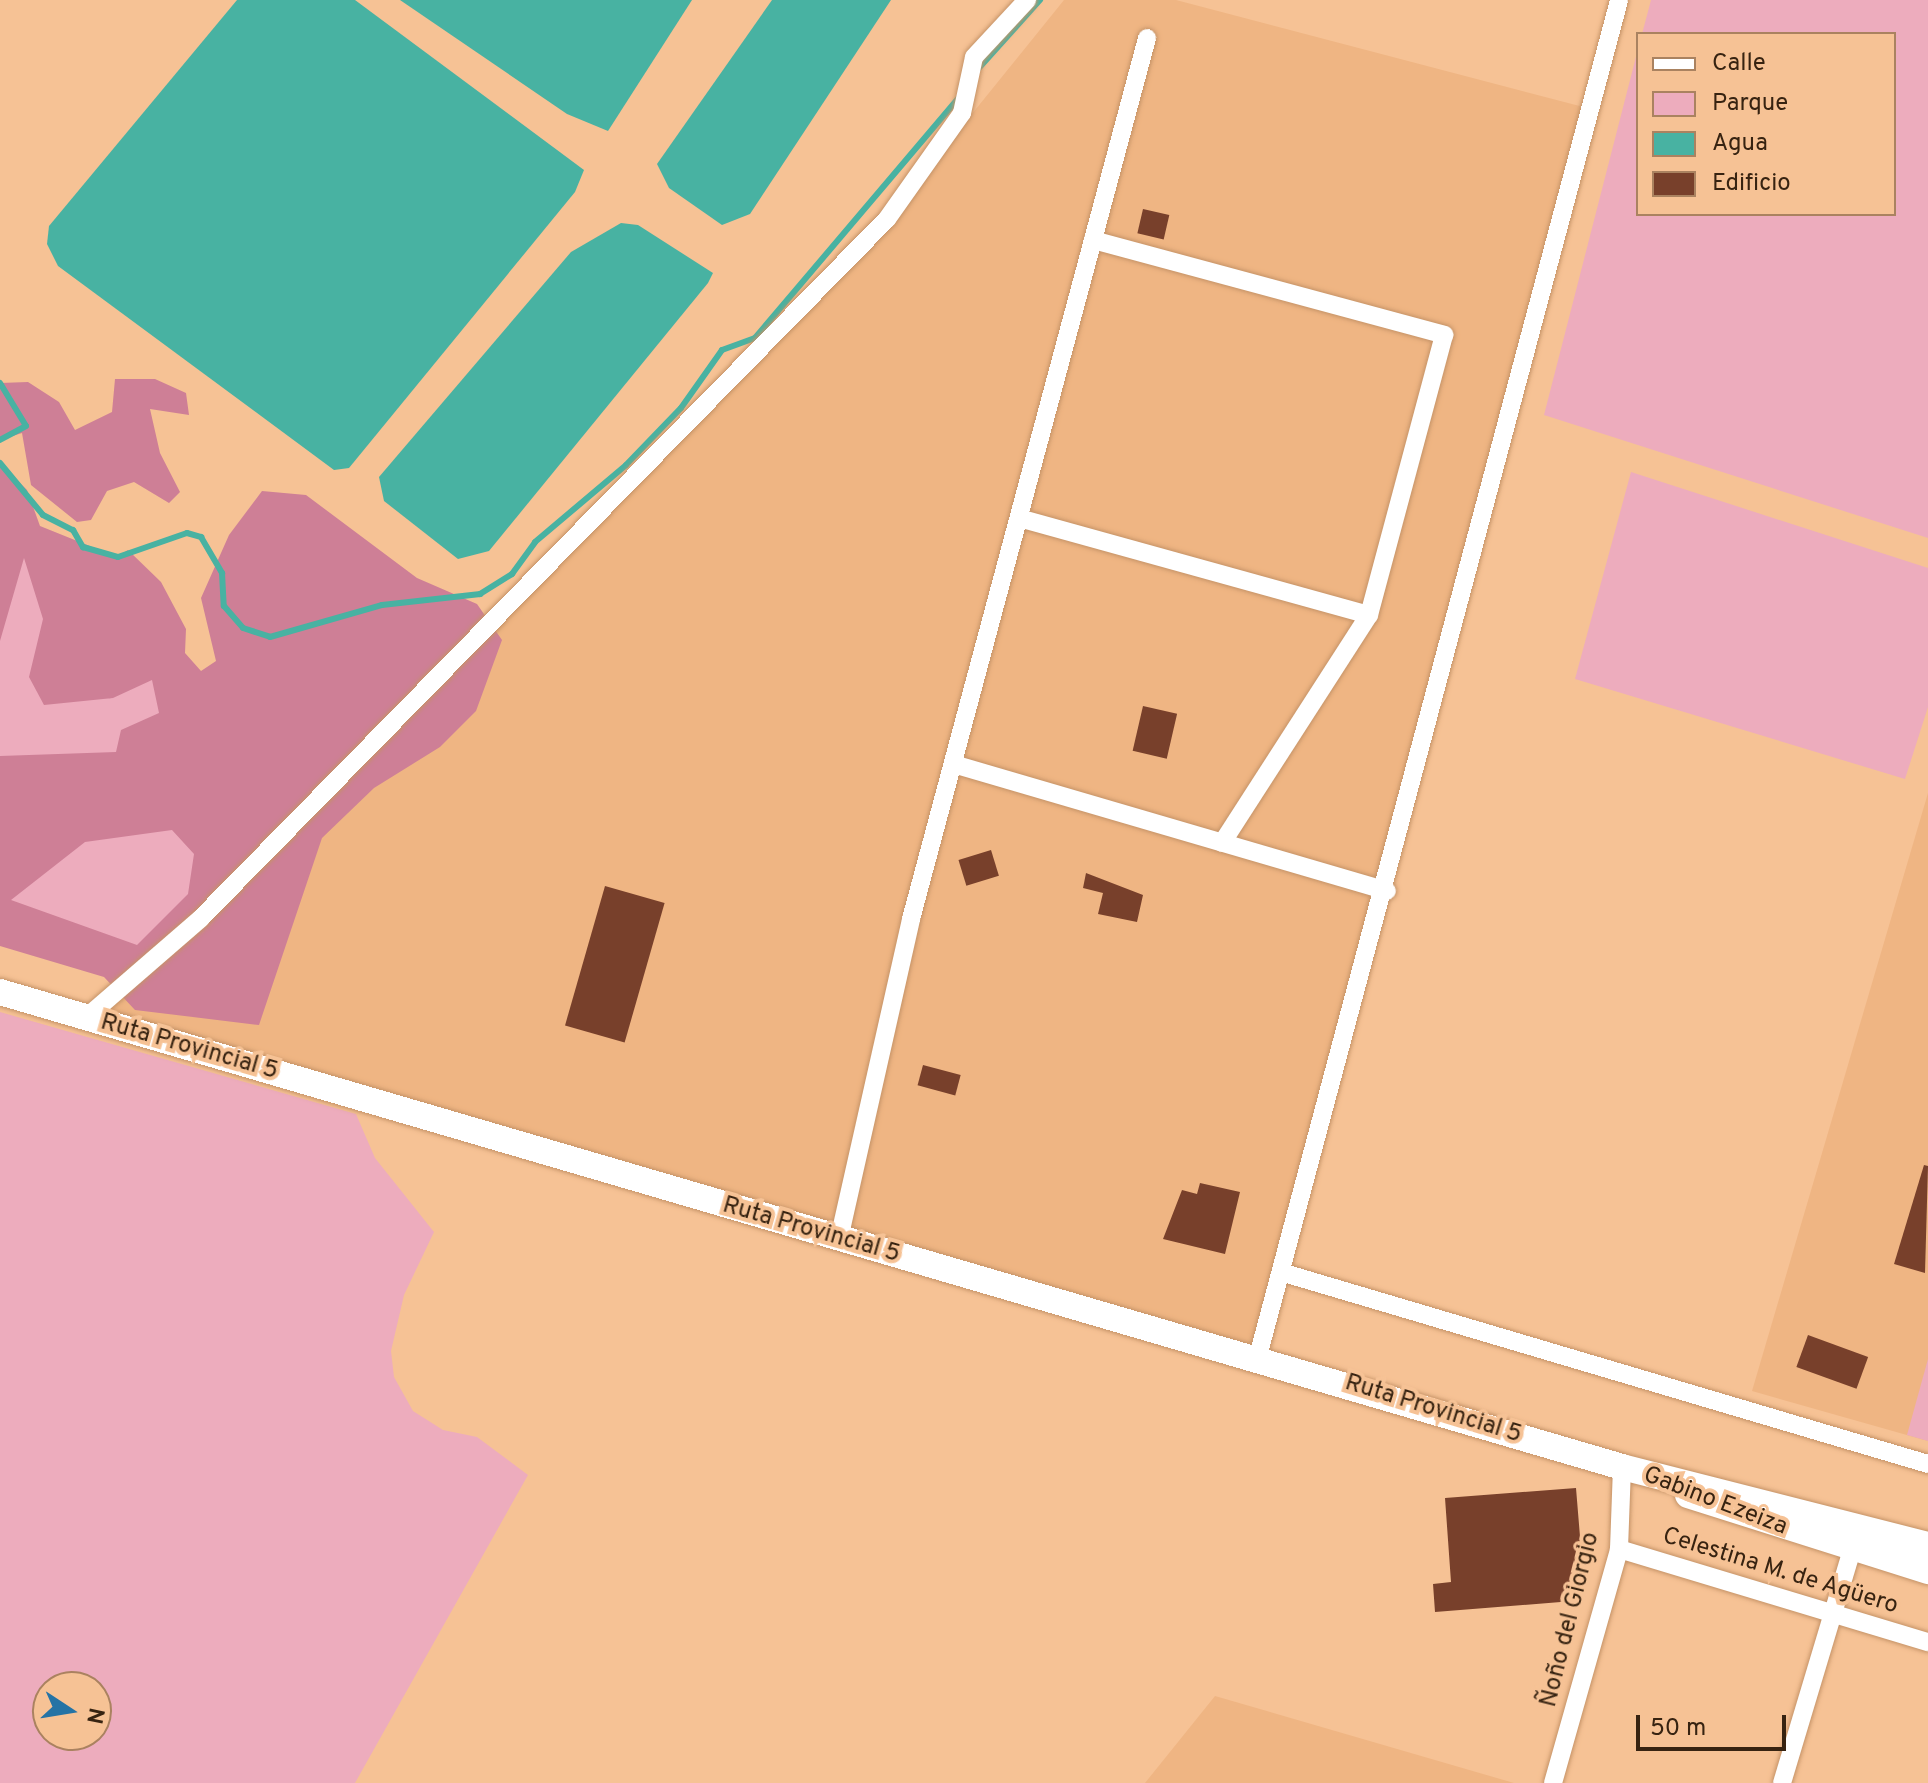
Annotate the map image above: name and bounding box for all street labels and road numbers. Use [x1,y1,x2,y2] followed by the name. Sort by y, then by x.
[97,1009,281,1087] street label: Ruta Provincial 5
[719,1192,903,1270] street label: Ruta Provincial 5
[1341,1369,1525,1451] street label: Ruta Provincial 5
[1639,1461,1791,1543] street label: Gabino Ezeiza
[1658,1522,1902,1622] street label: Celestina M. de Agüero
[1535,1530,1607,1710] street label: Ñoño del Giorgio

